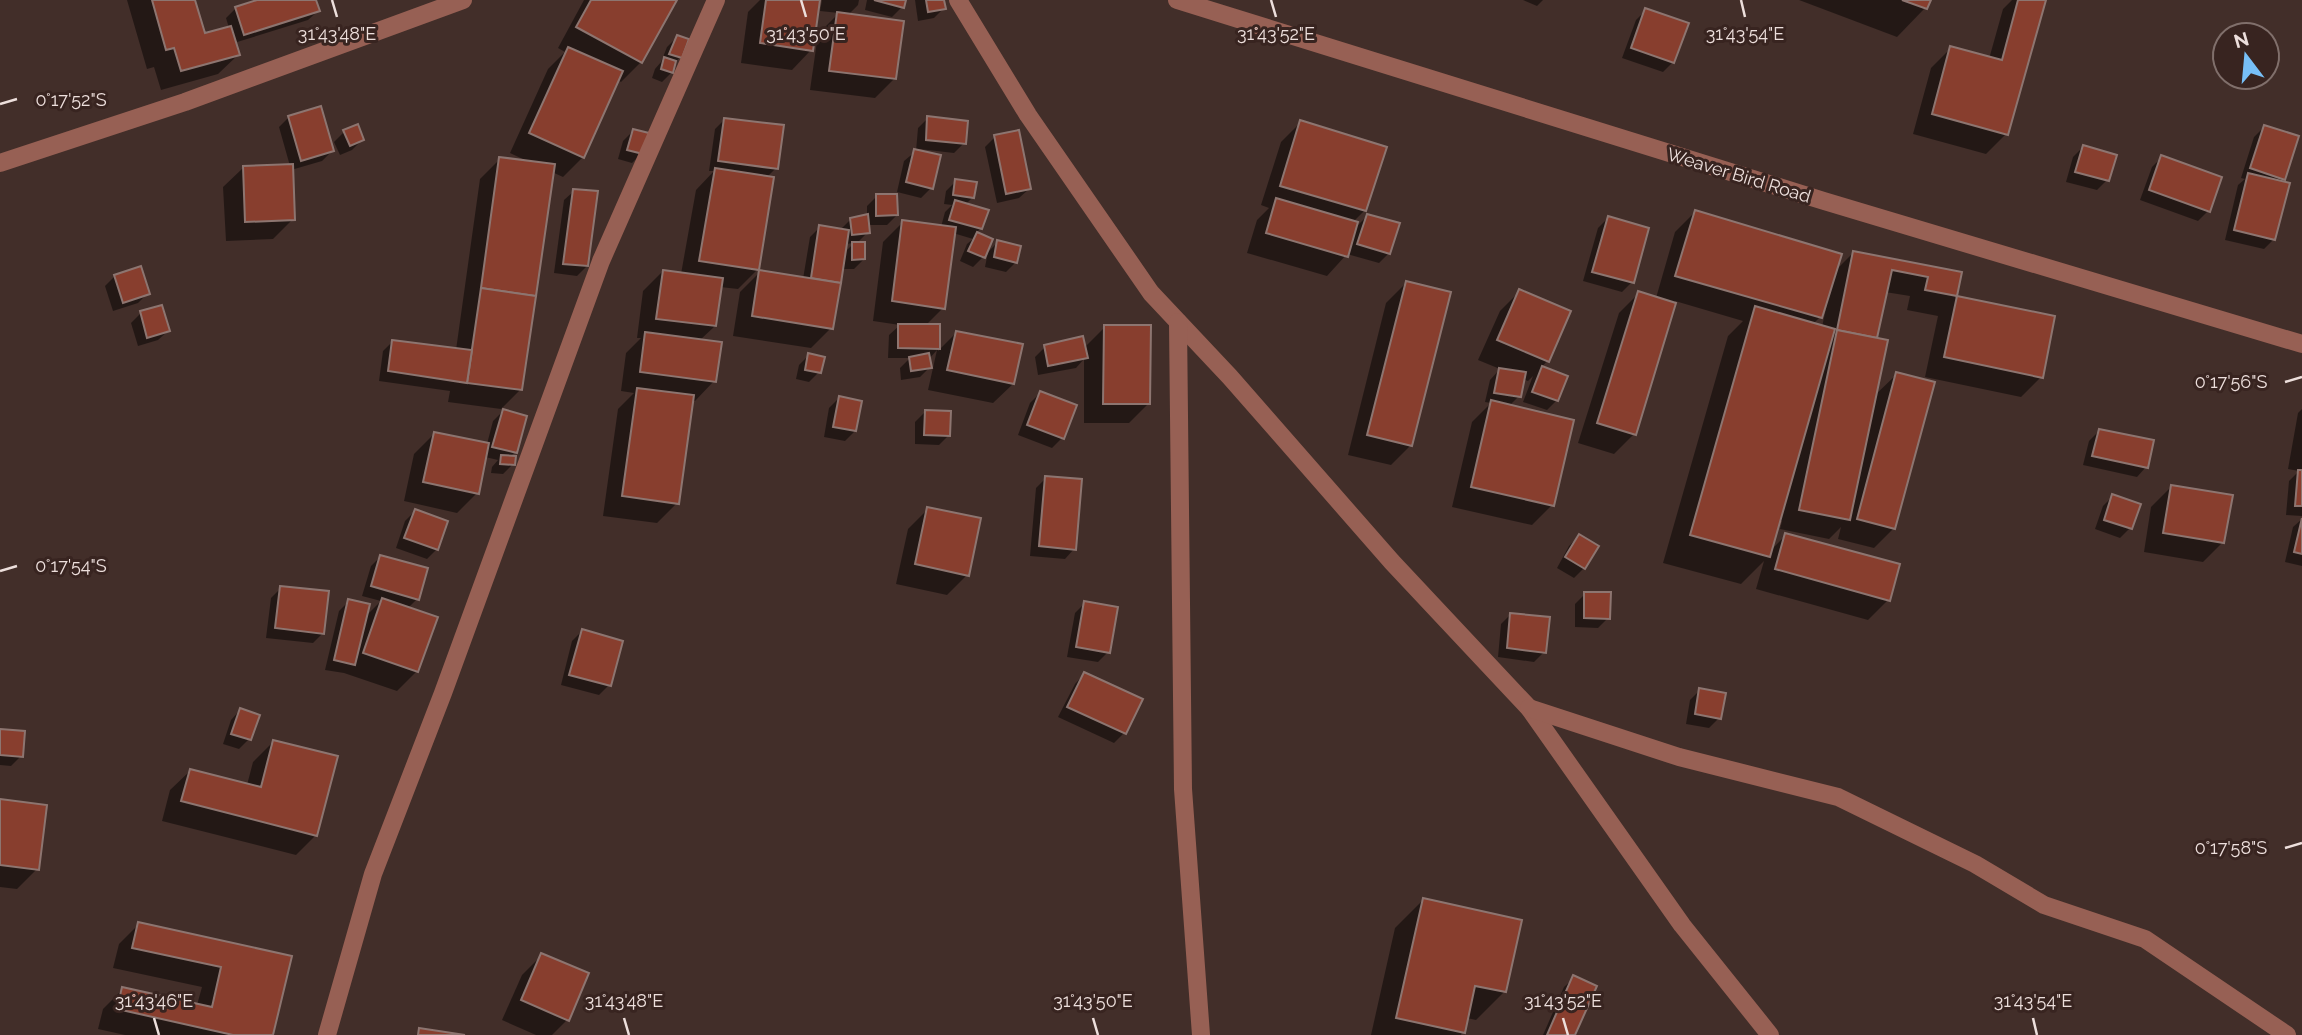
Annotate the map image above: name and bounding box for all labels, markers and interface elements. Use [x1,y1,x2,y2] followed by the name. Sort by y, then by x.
[2211,21,2281,91] north arrow
[298,23,376,44] text: 31°43'48"E
[766,23,846,44] text: 31°43'50"E
[1237,23,1315,44] text: 31°43'52"E
[1706,23,1784,44] text: 31°43'54"E
[2231,27,2251,52] text: N
[35,89,107,110] text: 0°17'52"S
[1665,143,1813,207] street label: Weaver Bird Road
[2195,371,2267,392] text: 0°17'56"S
[35,555,107,576] text: 0°17'54"S
[2195,837,2267,858] text: 0°17'58"S
[115,990,193,1011] text: 31°43'46"E
[585,990,663,1011] text: 31°43'48"E
[1053,990,1133,1011] text: 31°43'50"E
[1524,990,1602,1011] text: 31°43'52"E
[1994,990,2072,1011] text: 31°43'54"E

